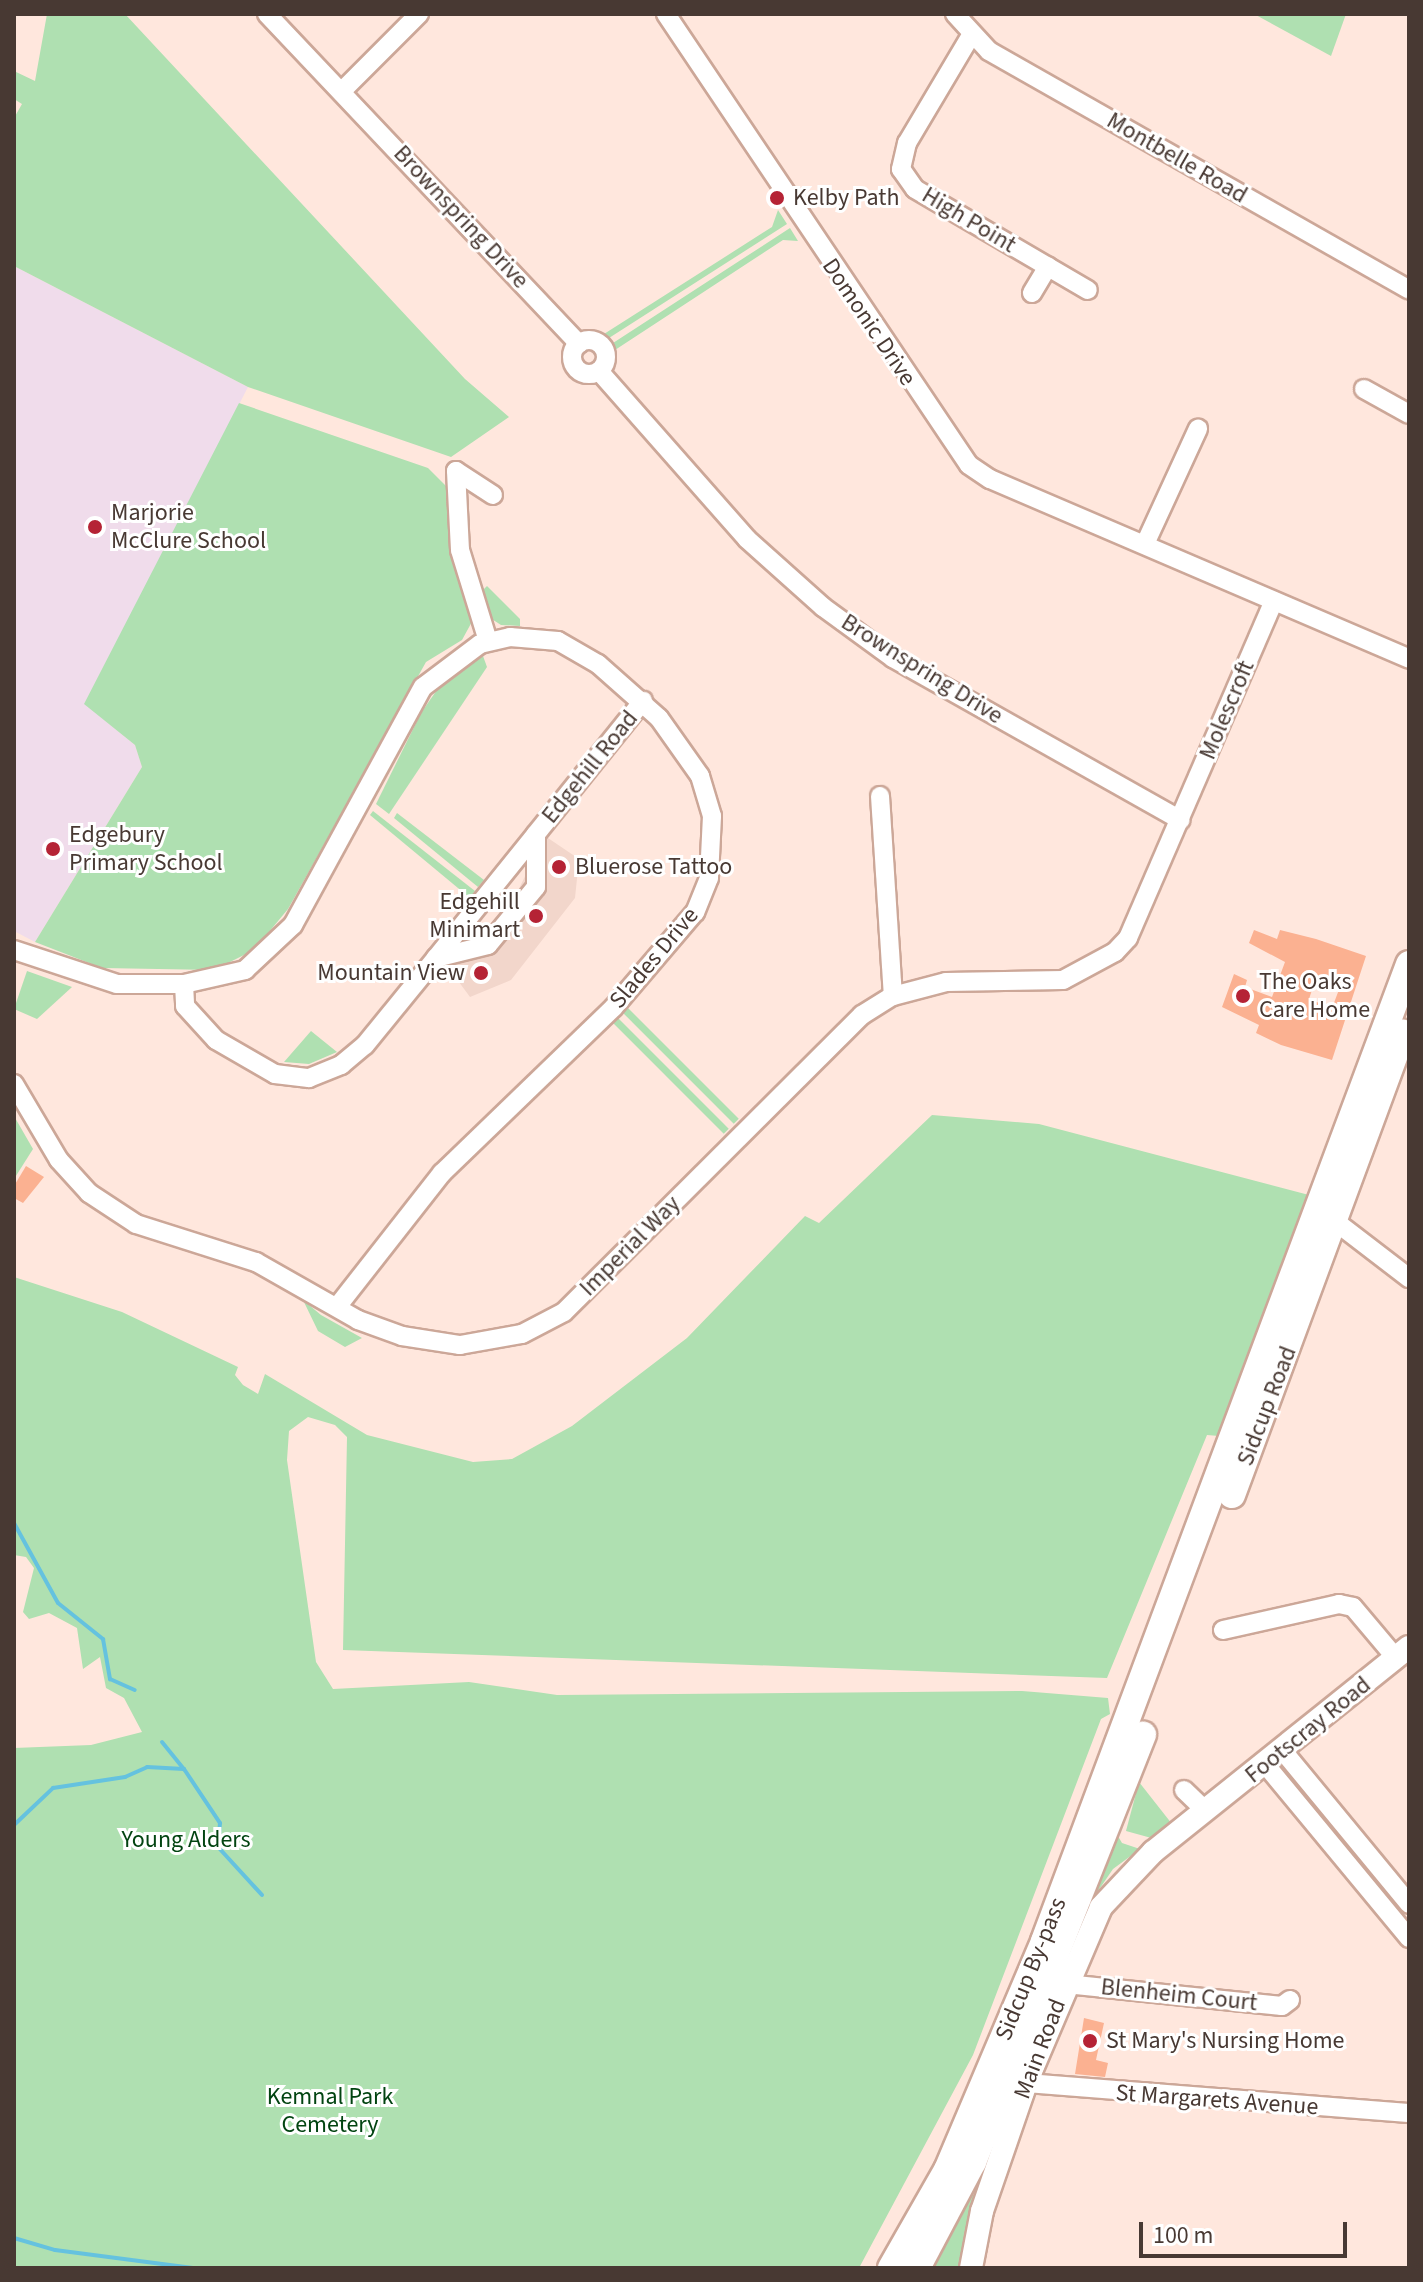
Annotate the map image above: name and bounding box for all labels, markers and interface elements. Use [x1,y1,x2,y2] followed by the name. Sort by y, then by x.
[1102,106,1252,210] street label: Montbelle Road
[387,139,535,295] street label: Brownspring Drive
[917,181,1021,259] street label: High Point
[793,184,899,212] place label: Kelby Path
[768,189,786,207] marker: Kelby Path
[816,253,922,391] street label: Domonic Drive
[111,499,266,555] place label: Marjorie McClure School
[86,518,104,536] marker: Marjorie McClure School
[836,608,1008,730] street label: Brownspring Drive
[1193,656,1261,764] street label: Molescroft
[536,705,644,829] street label: Edgehill Road
[69,821,223,877] place label: Edgebury Primary School
[44,840,62,858] marker: Edgebury Primary School
[575,853,732,881] place label: Bluerose Tattoo
[550,858,568,876] marker: Bluerose Tattoo
[429,888,520,944] place label: Edgehill Minimart
[603,902,705,1014] street label: Slades Drive
[527,907,545,925] marker: Edgehill Minimart
[317,959,465,987] place label: Mountain View
[472,964,490,982] marker: Mountain View
[1259,968,1370,1024] place label: The Oaks Care Home
[1234,987,1252,1005] marker: The Oaks Care Home
[574,1190,686,1302] street label: Imperial Way
[1231,1342,1303,1470] street label: Sidcup Road
[1239,1671,1377,1789] street label: Footscray Road
[121,1826,251,1854] park label: Young Alders
[989,1893,1073,2045] street label: Sidcup By-pass
[1099,1972,1259,2018] street label: Blenheim Court
[1008,1995,1072,2103] street label: Main Road
[1106,2027,1344,2055] place label: St Mary's Nursing Home
[1081,2032,1099,2050] marker: St Mary's Nursing Home
[1115,2079,1319,2121] street label: St Margarets Avenue
[267,2083,393,2139] park label: Kemnal Park Cemetery
[1143,2206,1351,2256] scale bar
[1153,2218,1213,2253] text: 100 m

